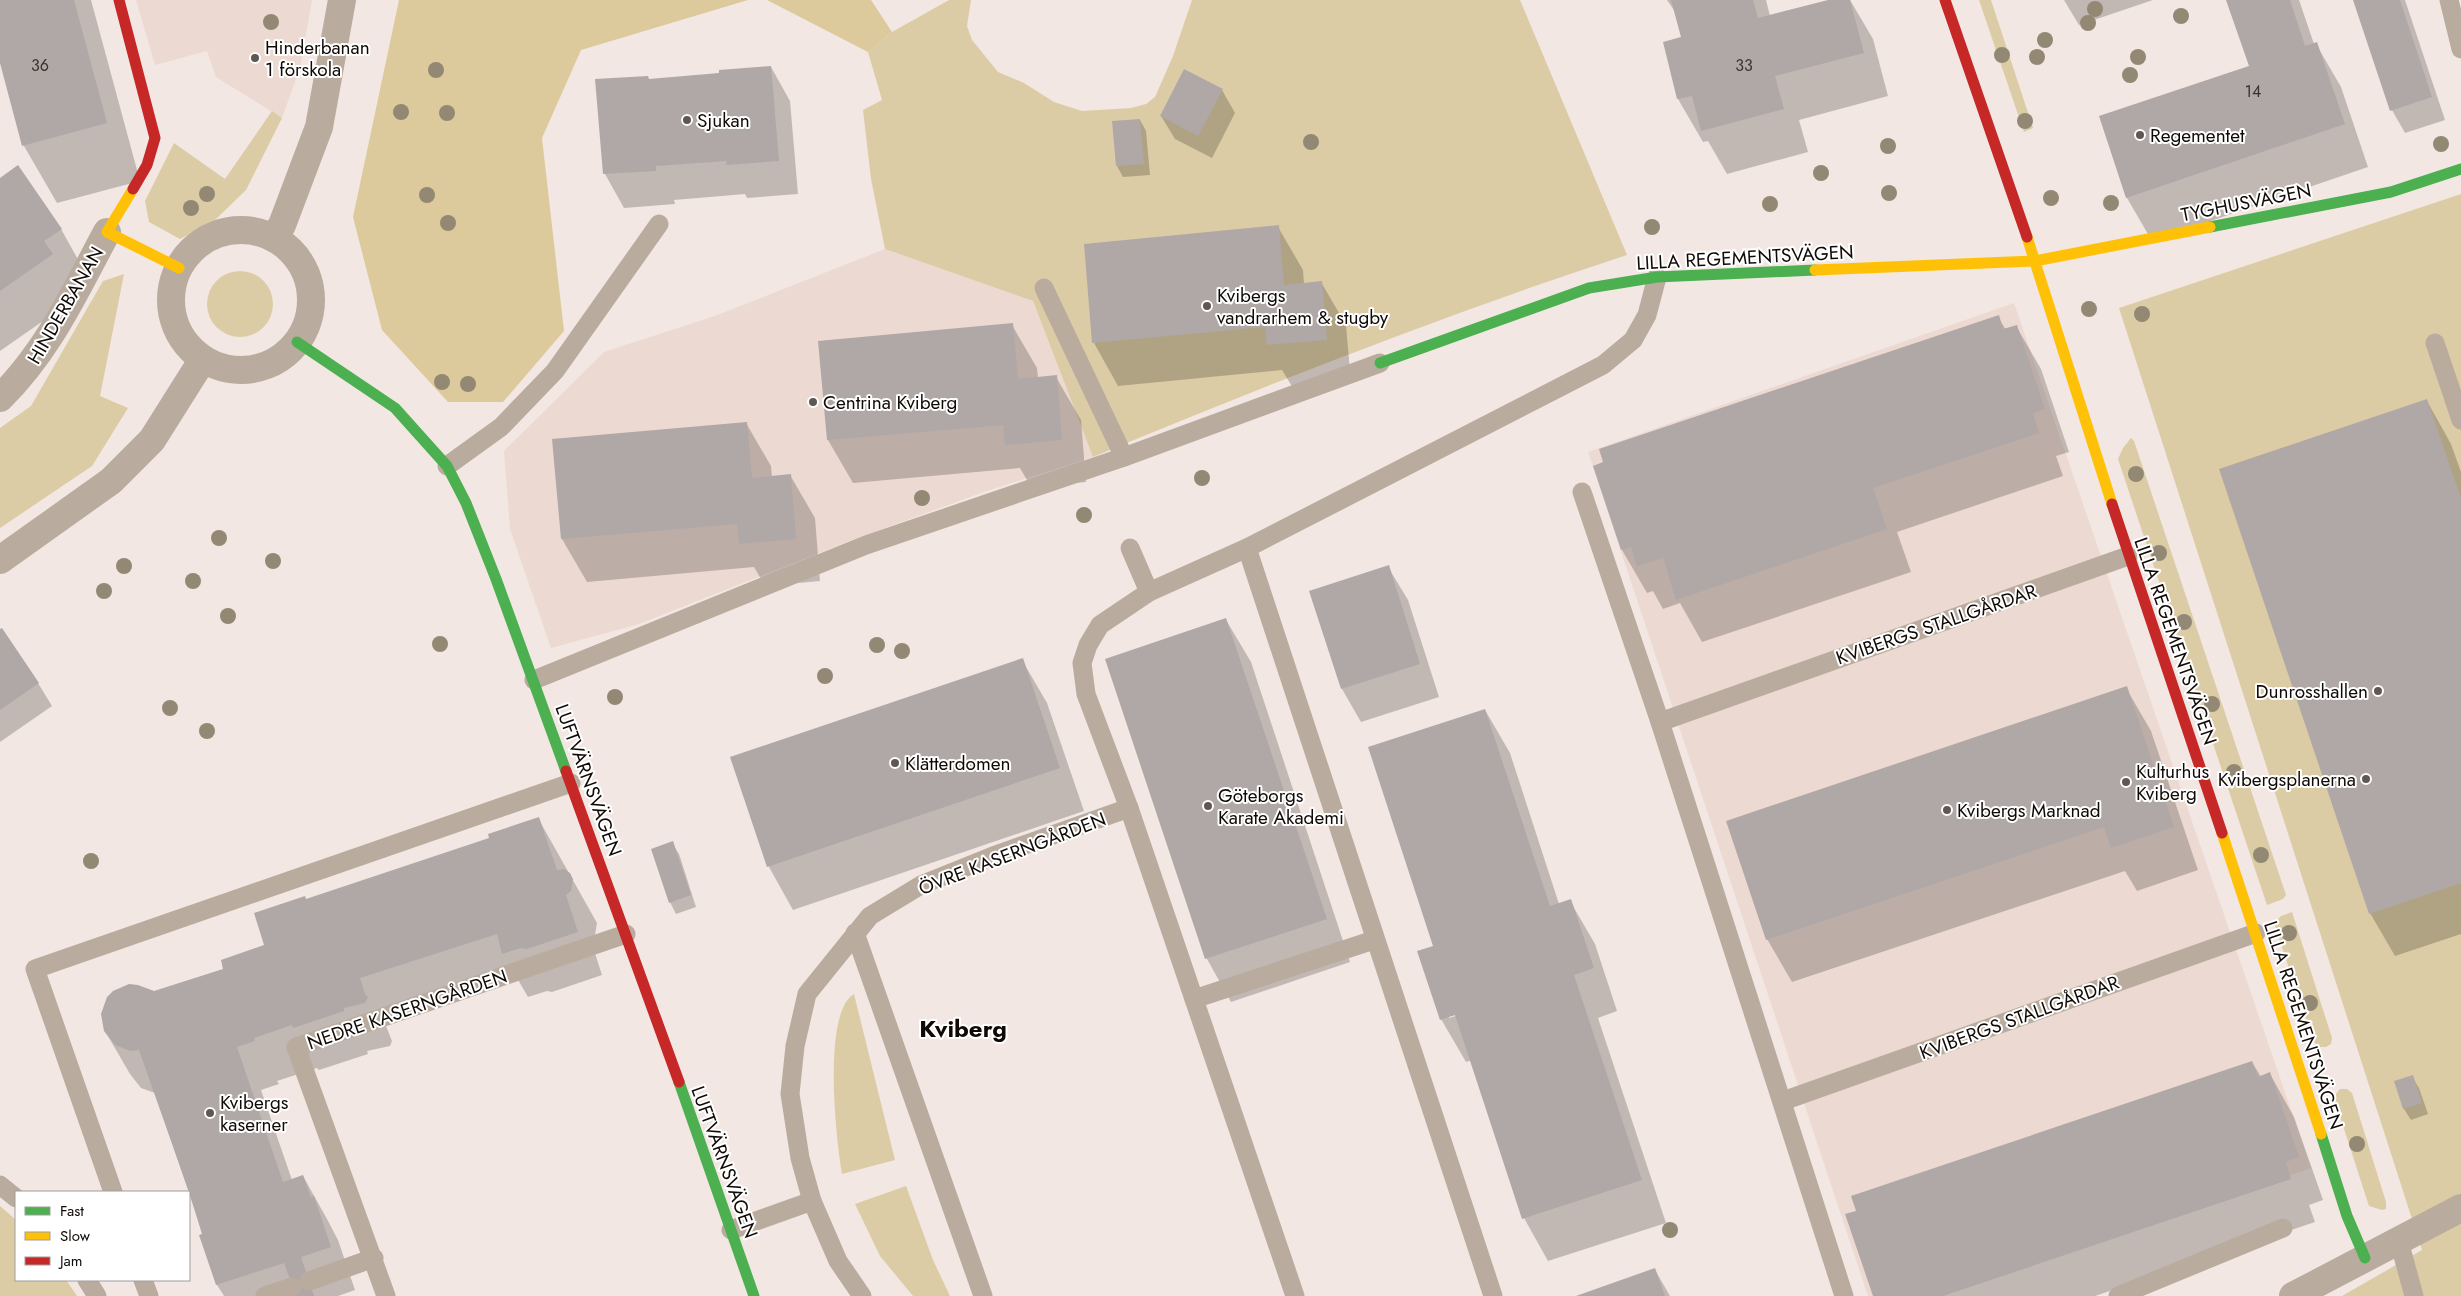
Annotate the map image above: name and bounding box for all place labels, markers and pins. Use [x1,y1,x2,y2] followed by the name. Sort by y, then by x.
[265,34,370,83] place label: Hinderbanan 1 förskola
[249,52,261,64] marker: Hinderbanan 1 förskola
[697,107,750,134] place label: Sjukan
[681,114,693,126] marker: Sjukan
[2150,122,2245,149] place label: Regementet
[2134,129,2146,141] marker: Regementet
[1217,282,1389,331] place label: Kvibergs vandrarhem & stugby
[1201,300,1213,312] marker: Kvibergs vandrarhem & stugby
[823,389,957,416] place label: Centrina Kviberg
[807,396,819,408] marker: Centrina Kviberg
[2256,678,2368,705] place label: Dunrosshallen
[2372,685,2384,697] marker: Dunrosshallen
[905,750,1011,777] place label: Klätterdomen
[889,757,901,769] marker: Klätterdomen
[2136,758,2210,807] place label: Kulturhus Kviberg
[2218,766,2356,793] place label: Kvibergsplanerna
[2360,773,2372,785] marker: Kvibergsplanerna
[2120,776,2132,788] marker: Kulturhus Kviberg
[1218,782,1344,831] place label: Göteborgs Karate Akademi
[1957,797,2100,824] place label: Kvibergs Marknad
[1202,800,1214,812] marker: Göteborgs Karate Akademi
[1941,804,1953,816] marker: Kvibergs Marknad
[220,1089,289,1138] place label: Kvibergs kaserner
[204,1107,216,1119] marker: Kvibergs kaserner

